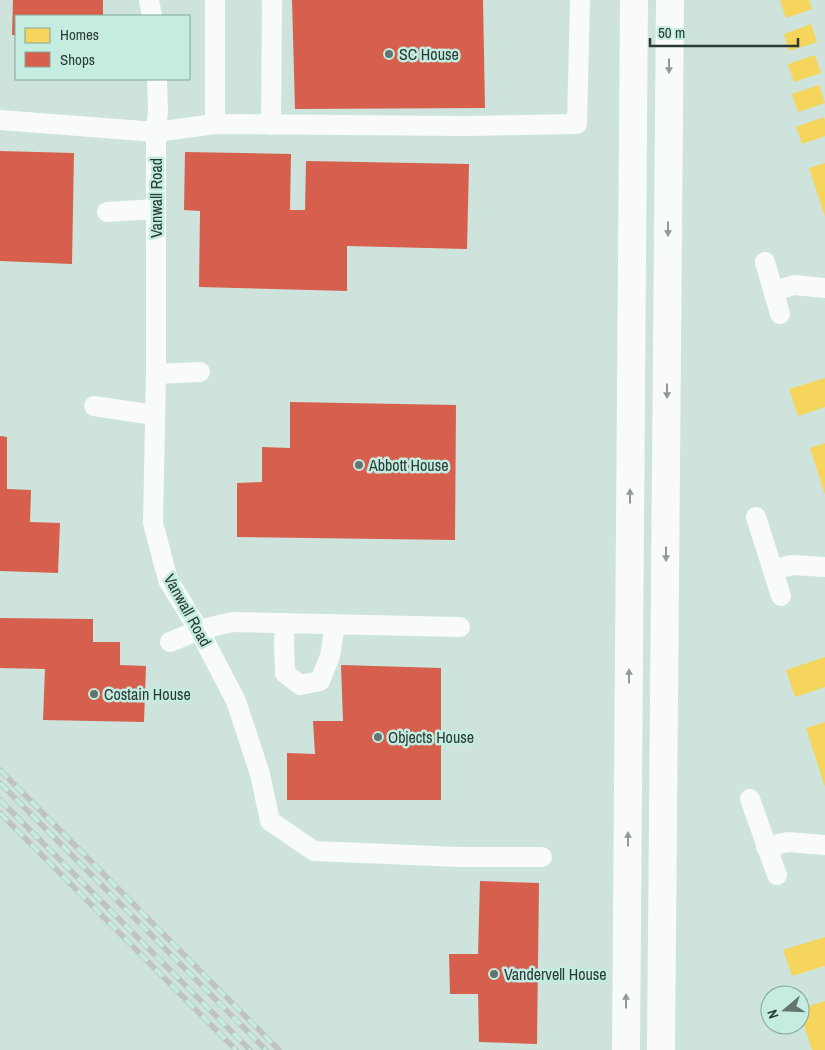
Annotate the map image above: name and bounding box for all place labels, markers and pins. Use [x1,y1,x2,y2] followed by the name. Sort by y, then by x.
[399,43,459,65] place label: SC House
[383,48,395,60] marker: SC House
[368,454,449,476] place label: Abbott House
[353,459,365,471] marker: Abbott House
[104,683,191,705] place label: Costain House
[88,688,100,700] marker: Costain House
[388,726,474,748] place label: Objects House
[372,731,384,743] marker: Objects House
[504,963,607,985] place label: Vandervell House
[488,968,500,980] marker: Vandervell House

